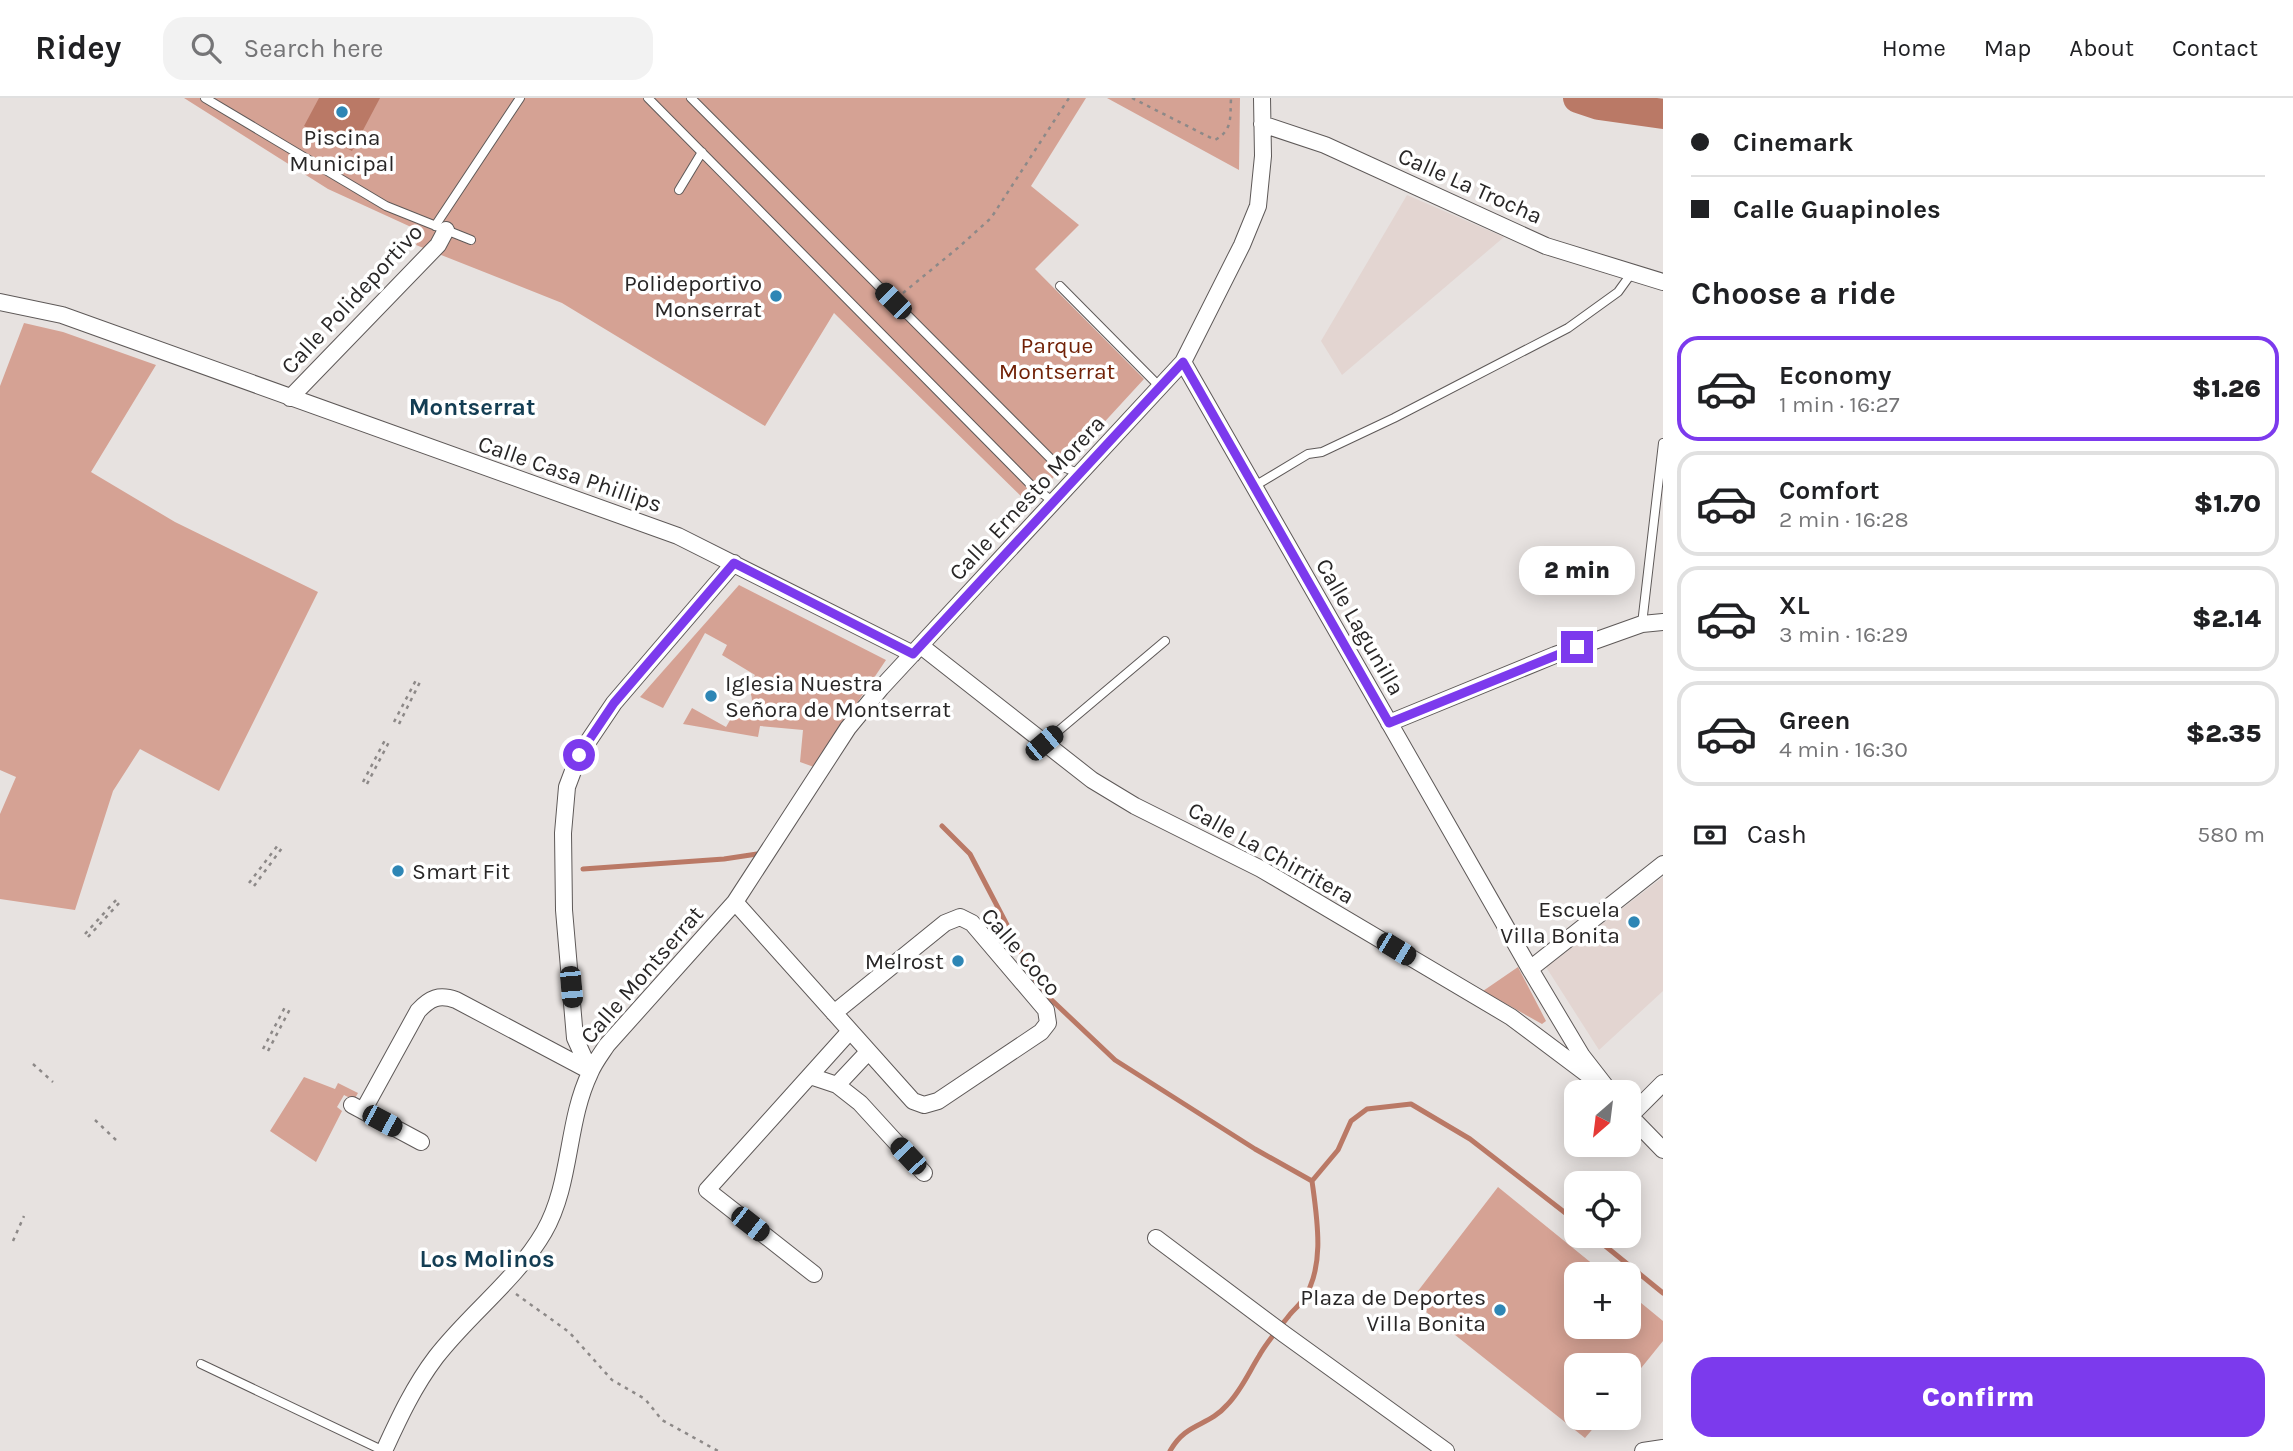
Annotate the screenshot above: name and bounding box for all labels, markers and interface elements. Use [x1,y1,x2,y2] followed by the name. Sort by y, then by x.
[163,17,653,80] search box
[35,29,121,67] text: Ridey
[187,29,225,67] icon: search
[243,33,383,64] text: Search here
[1882,34,1946,62] text: Home
[1984,34,2031,62] text: Map
[2069,34,2134,62] text: About
[2172,34,2258,62] text: Contact
[334,104,350,120] marker: Piscina Municipal
[289,124,395,177] place label: Piscina Municipal
[1733,127,1853,158] text: Cinemark
[1394,142,1546,230] street label: Calle La Trocha
[1733,194,1941,225] text: Calle Guapinoles
[276,219,428,379] street label: Calle Polideportivo
[624,270,762,323] place label: Polideportivo Monserrat
[1691,275,1896,312] text: Choose a ride
[871,279,916,323] car
[768,288,784,304] marker: Polideportivo Monserrat
[999,332,1116,385] park label: Parque Montserrat
[1695,357,1758,420] icon: car
[1779,360,1891,391] text: Economy
[2192,373,2261,404] text: $1.26
[1779,391,1900,418] text: 1 min · 16:27
[409,393,535,421] district label: Montserrat
[944,410,1110,586] street label: Calle Ernesto Morera
[475,430,665,518] street label: Calle Casa Phillips
[1695,472,1758,535] icon: car
[1779,475,1880,506] text: Comfort
[2194,488,2261,519] text: $1.70
[1779,506,1909,533] text: 2 min · 16:28
[1519,546,1635,594] callout: 2 min
[1310,554,1410,700] street label: Calle Lagunilla
[1544,557,1610,584] text: 2 min
[1695,587,1758,650] icon: car
[1779,590,1810,621] text: XL
[2192,603,2261,634] text: $2.14
[1779,621,1908,648] text: 3 min · 16:29
[1561,631,1593,663] route end
[725,670,951,723] place label: Iglesia Nuestra Señora de Montserrat
[703,688,719,704] marker: Iglesia Nuestra Señora de Montserrat
[1695,702,1758,765] icon: car
[1779,705,1851,736] text: Green
[2186,718,2261,749] text: $2.35
[1022,721,1067,765] car
[1779,736,1908,763] text: 4 min · 16:30
[563,739,595,771] route start
[1183,796,1359,910] street label: Calle La Chirritera
[1691,816,1729,854] icon: cash
[1747,819,1807,850] text: Cash
[2197,821,2265,848] text: 580 m
[412,858,510,885] place label: Smart Fit
[390,863,406,879] marker: Smart Fit
[1500,896,1620,949] place label: Escuela Villa Bonita
[575,900,709,1049] street label: Calle Montserrat
[975,902,1067,1002] street label: Calle Coco
[1626,914,1642,930] marker: Escuela Villa Bonita
[1373,929,1420,969] car
[865,948,944,975] place label: Melrost
[950,953,966,969] marker: Melrost
[559,965,584,1009] car
[1564,1080,1642,1157] north arrow
[1564,1080,1641,1430] map controls
[359,1102,406,1140] car
[886,1133,931,1179] car
[1564,1171,1641,1248] button: locate
[727,1203,774,1245] car
[419,1245,555,1273] district label: Los Molinos
[1564,1262,1641,1339] button: +
[1300,1284,1486,1337] place label: Plaza de Deportes Villa Bonita
[1492,1302,1508,1318] marker: Plaza de Deportes Villa Bonita
[1564,1353,1641,1430] button: −
[1691,1357,2265,1437] button: Confirm

